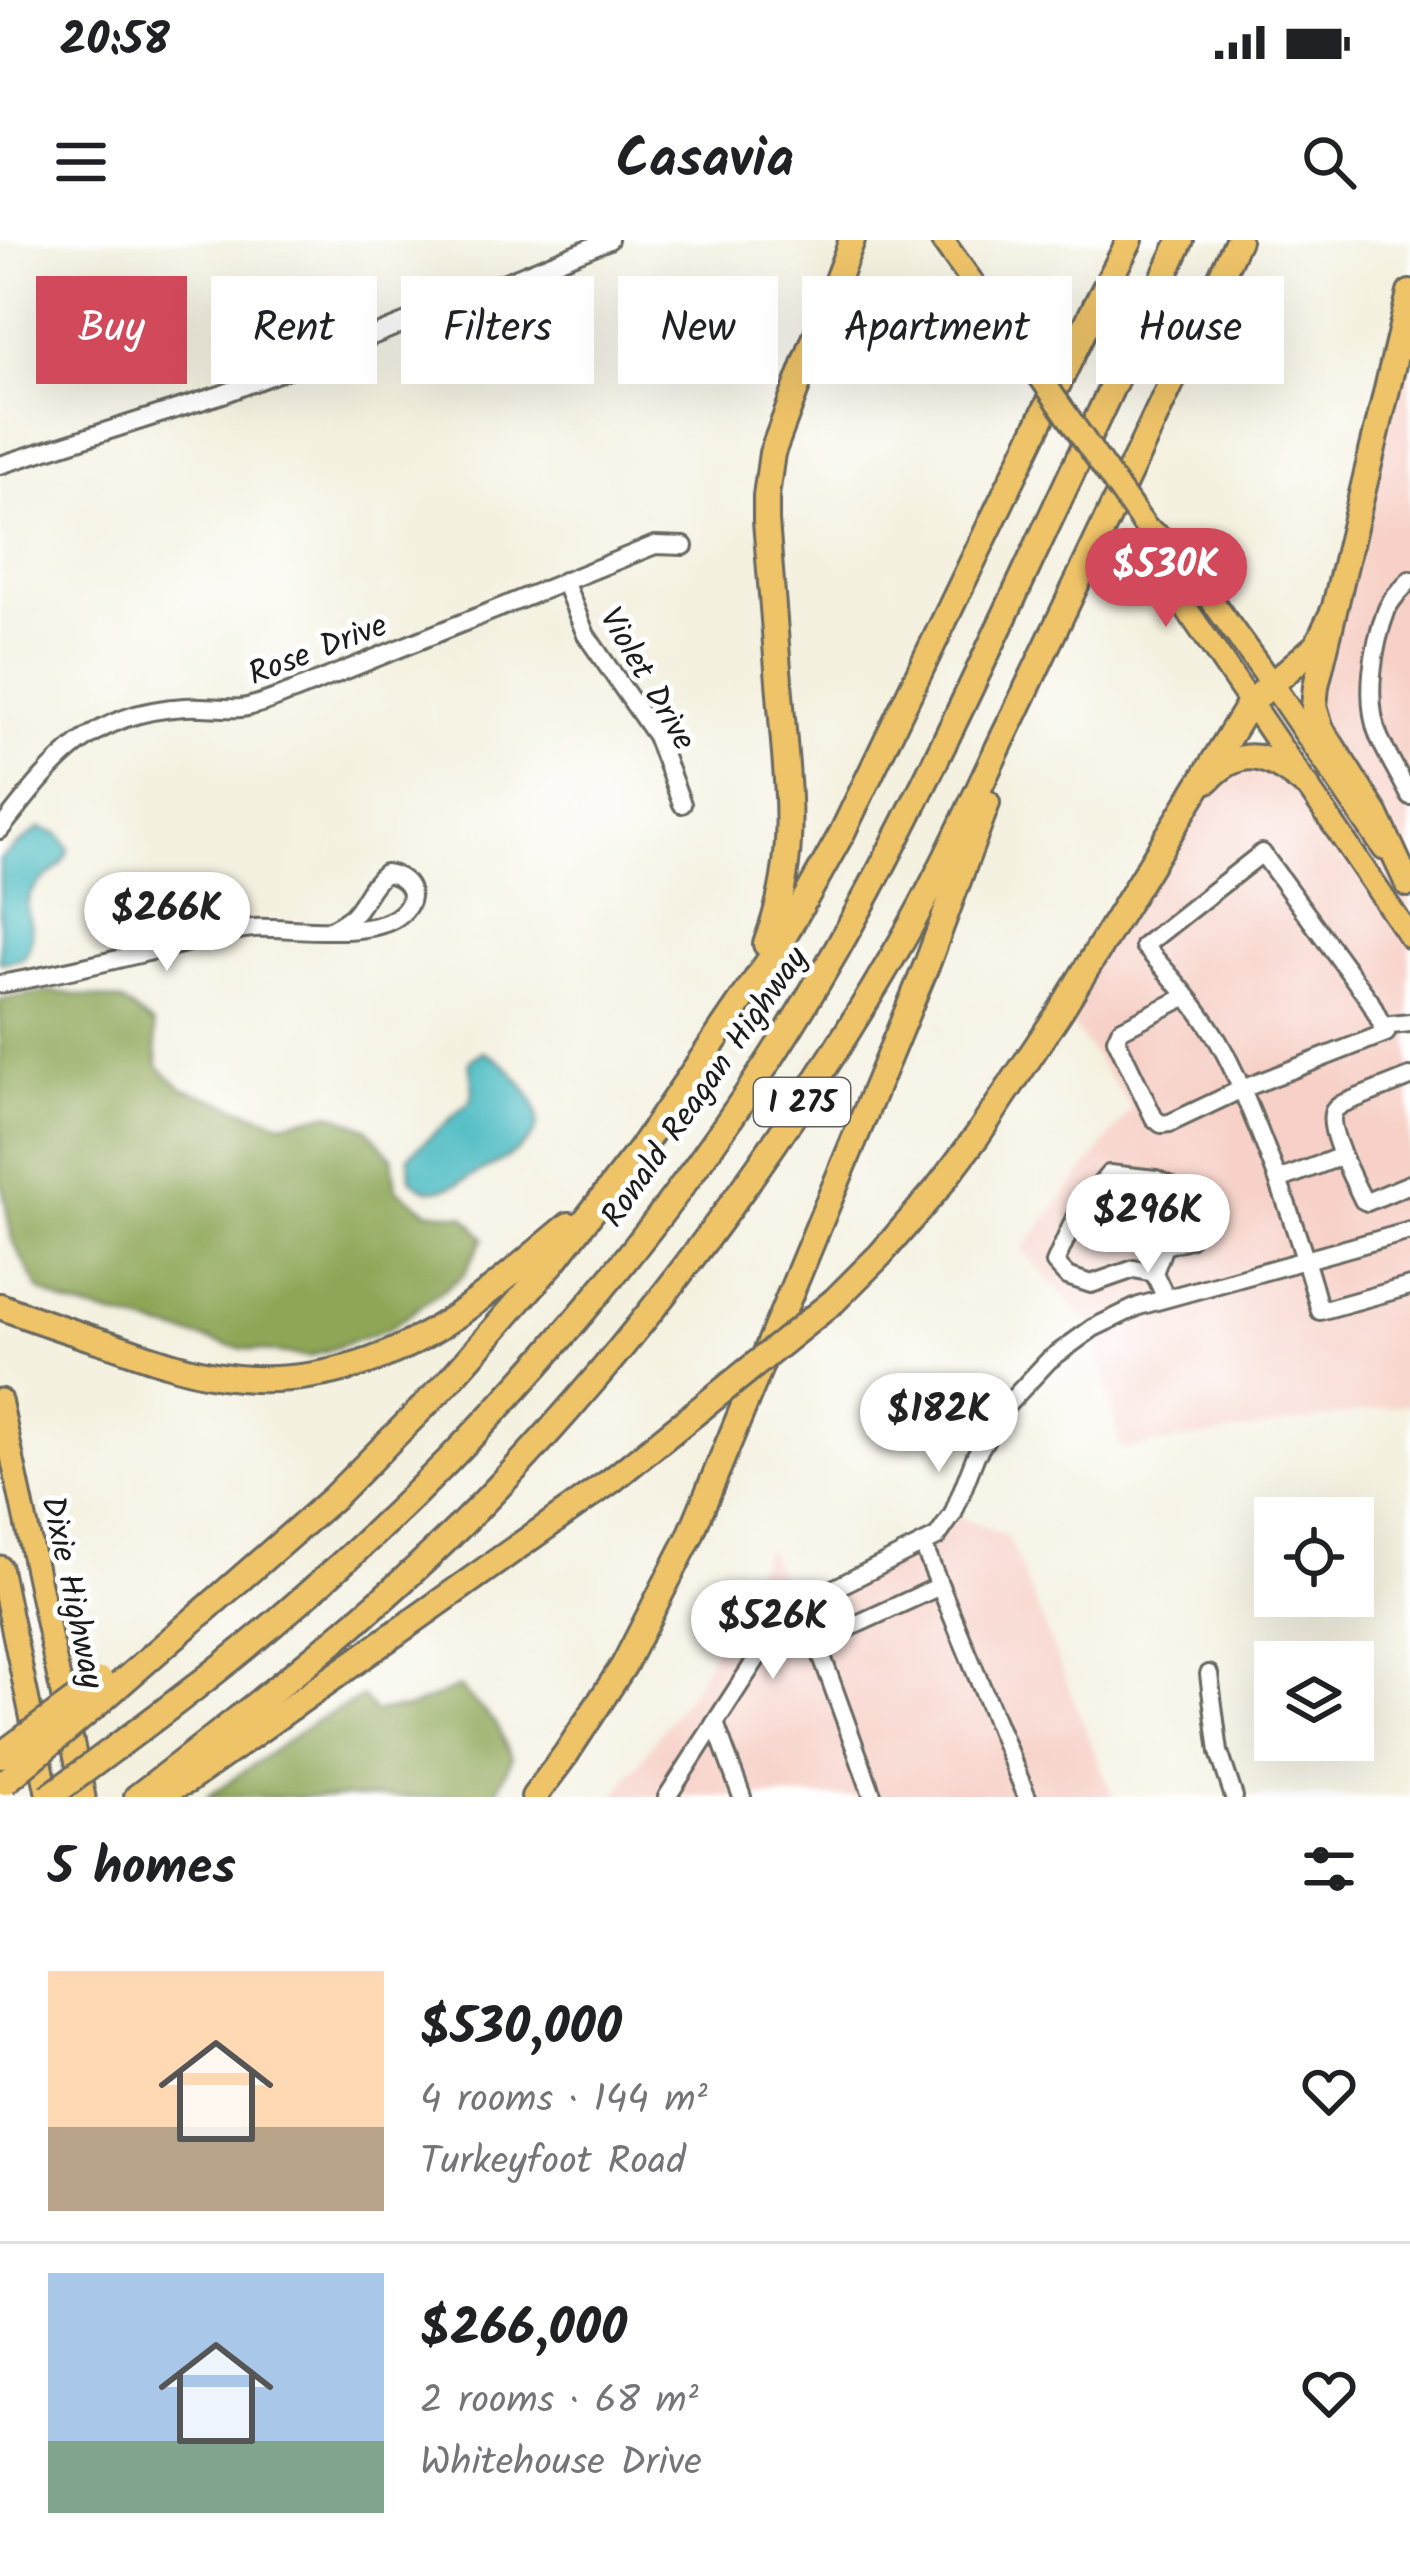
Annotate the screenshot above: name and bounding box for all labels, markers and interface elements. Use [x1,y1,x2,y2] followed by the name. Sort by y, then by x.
[60,6,170,78] text: 20:58
[616,119,794,205] text: Casavia
[48,129,114,195] icon: menu
[1296,129,1362,195] icon: search
[36,276,187,384] chip: Buy
[211,276,377,384] chip: Rent
[401,276,594,384] chip: Filters
[618,276,778,384] chip: New
[802,276,1072,384] chip: Apartment
[1096,276,1284,384] chip: House
[1082,528,1250,630] pin: $530K
[1112,536,1220,598] text: $530K
[583,598,709,762] street label: Violet Drive
[241,600,396,702] street label: Rose Drive
[83,872,251,974] pin: $266K
[111,880,223,942] text: $266K
[589,936,823,1240] street label: Ronald Reagan Highway
[754,1078,850,1126] road number: I 275
[1064,1174,1232,1276] pin: $296K
[1093,1182,1203,1244] text: $296K
[855,1373,1023,1475] pin: $182K
[887,1381,991,1443] text: $182K
[24,1492,117,1694] street label: Dixie Highway
[1254,1497,1374,1761] map controls
[1254,1497,1374,1617] button: locate
[689,1580,857,1682] pin: $526K
[718,1588,828,1650] text: $526K
[1254,1641,1374,1761] button: layers
[48,1829,236,1910] text: 5 homes
[1296,1836,1362,1902] icon: filters
[420,1989,622,2070] text: $530,000
[144,2019,288,2163] icon: home
[1296,2058,1362,2124] icon: heart
[420,2070,707,2132] text: 4 rooms · 144 m²
[420,2132,686,2194] text: Turkeyfoot Road
[420,2290,627,2371] text: $266,000
[144,2321,288,2465] icon: home
[1296,2360,1362,2426] icon: heart
[420,2371,699,2433] text: 2 rooms · 68 m²
[420,2433,702,2495] text: Whitehouse Drive

